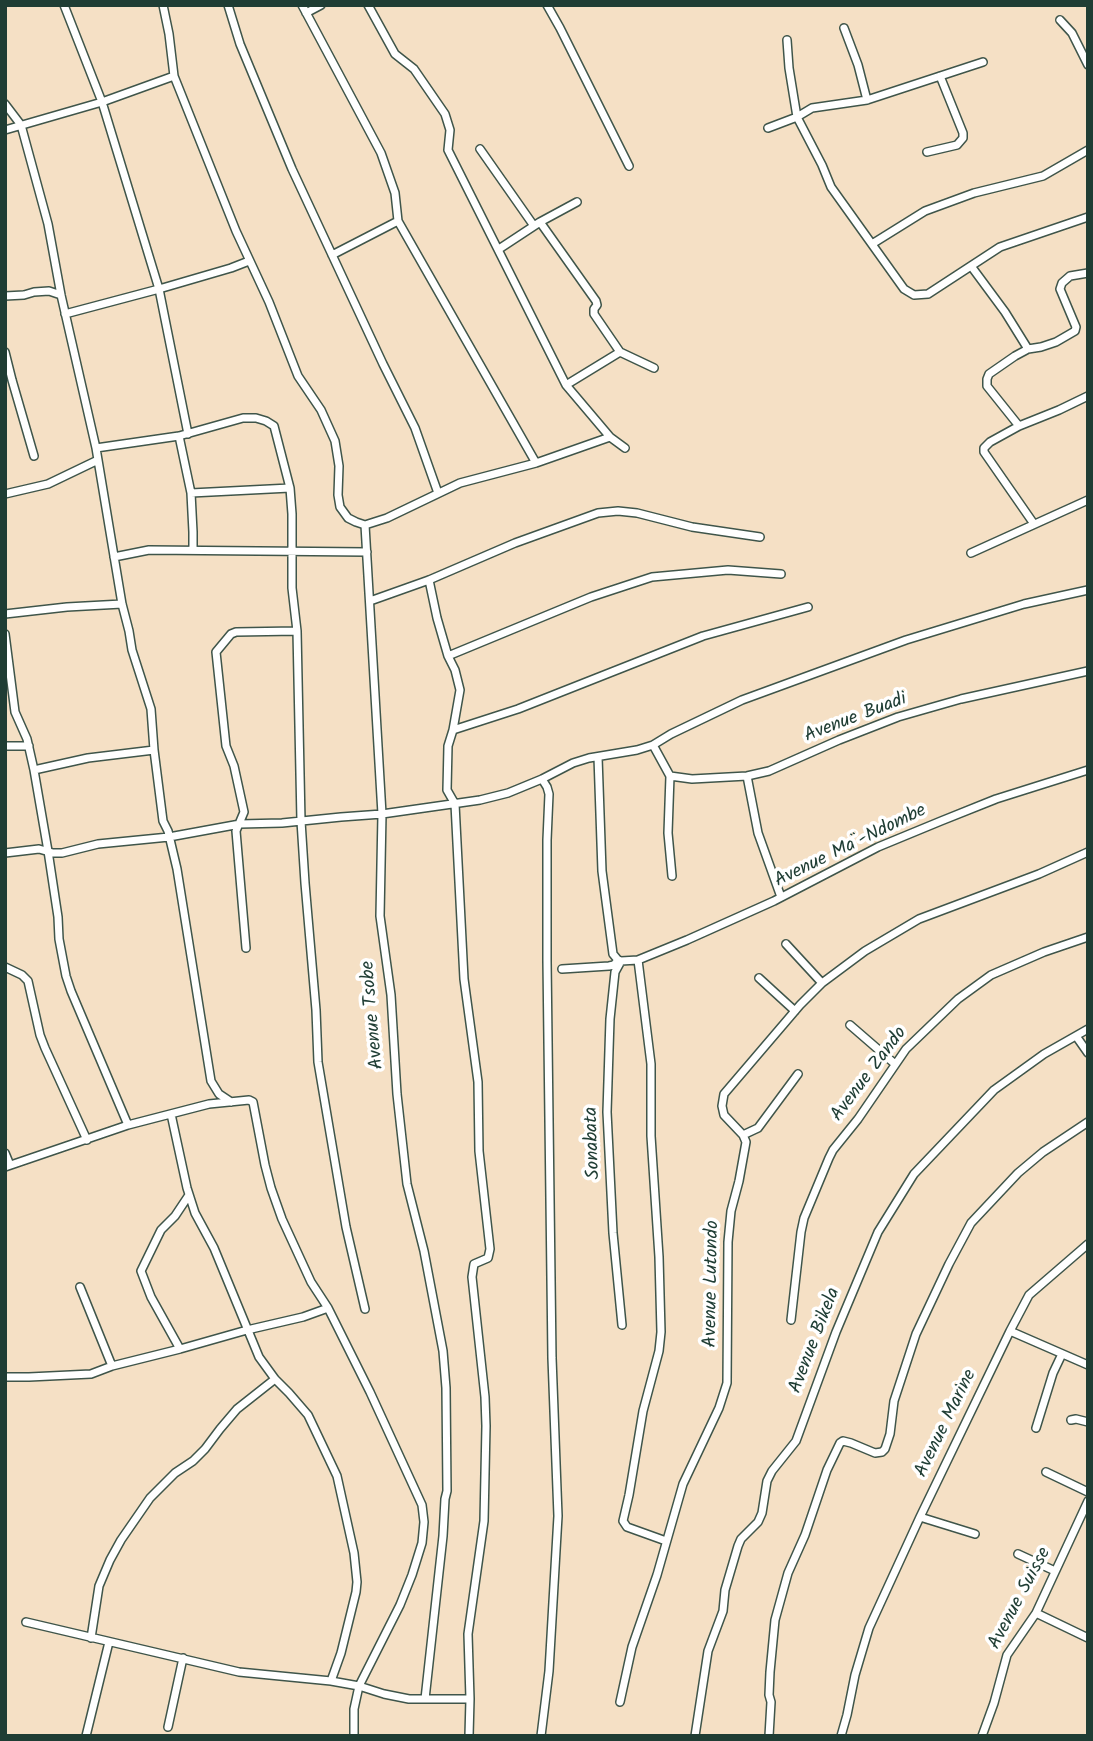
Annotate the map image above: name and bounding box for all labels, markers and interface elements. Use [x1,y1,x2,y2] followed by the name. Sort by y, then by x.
[802,689,910,749] street label: Avenue Buadi
[771,800,931,894] street label: Avenue Ma¨-Ndombe
[358,960,390,1070] street label: Avenue Tsobe
[827,1023,913,1127] street label: Avenue Zando
[581,1106,607,1180] street label: Sonabata
[700,1220,726,1348] street label: Avenue Lutondo
[785,1285,847,1397] street label: Avenue Bikela
[911,1366,983,1482] street label: Avenue Marine
[985,1544,1057,1654] street label: Avenue Suisse

